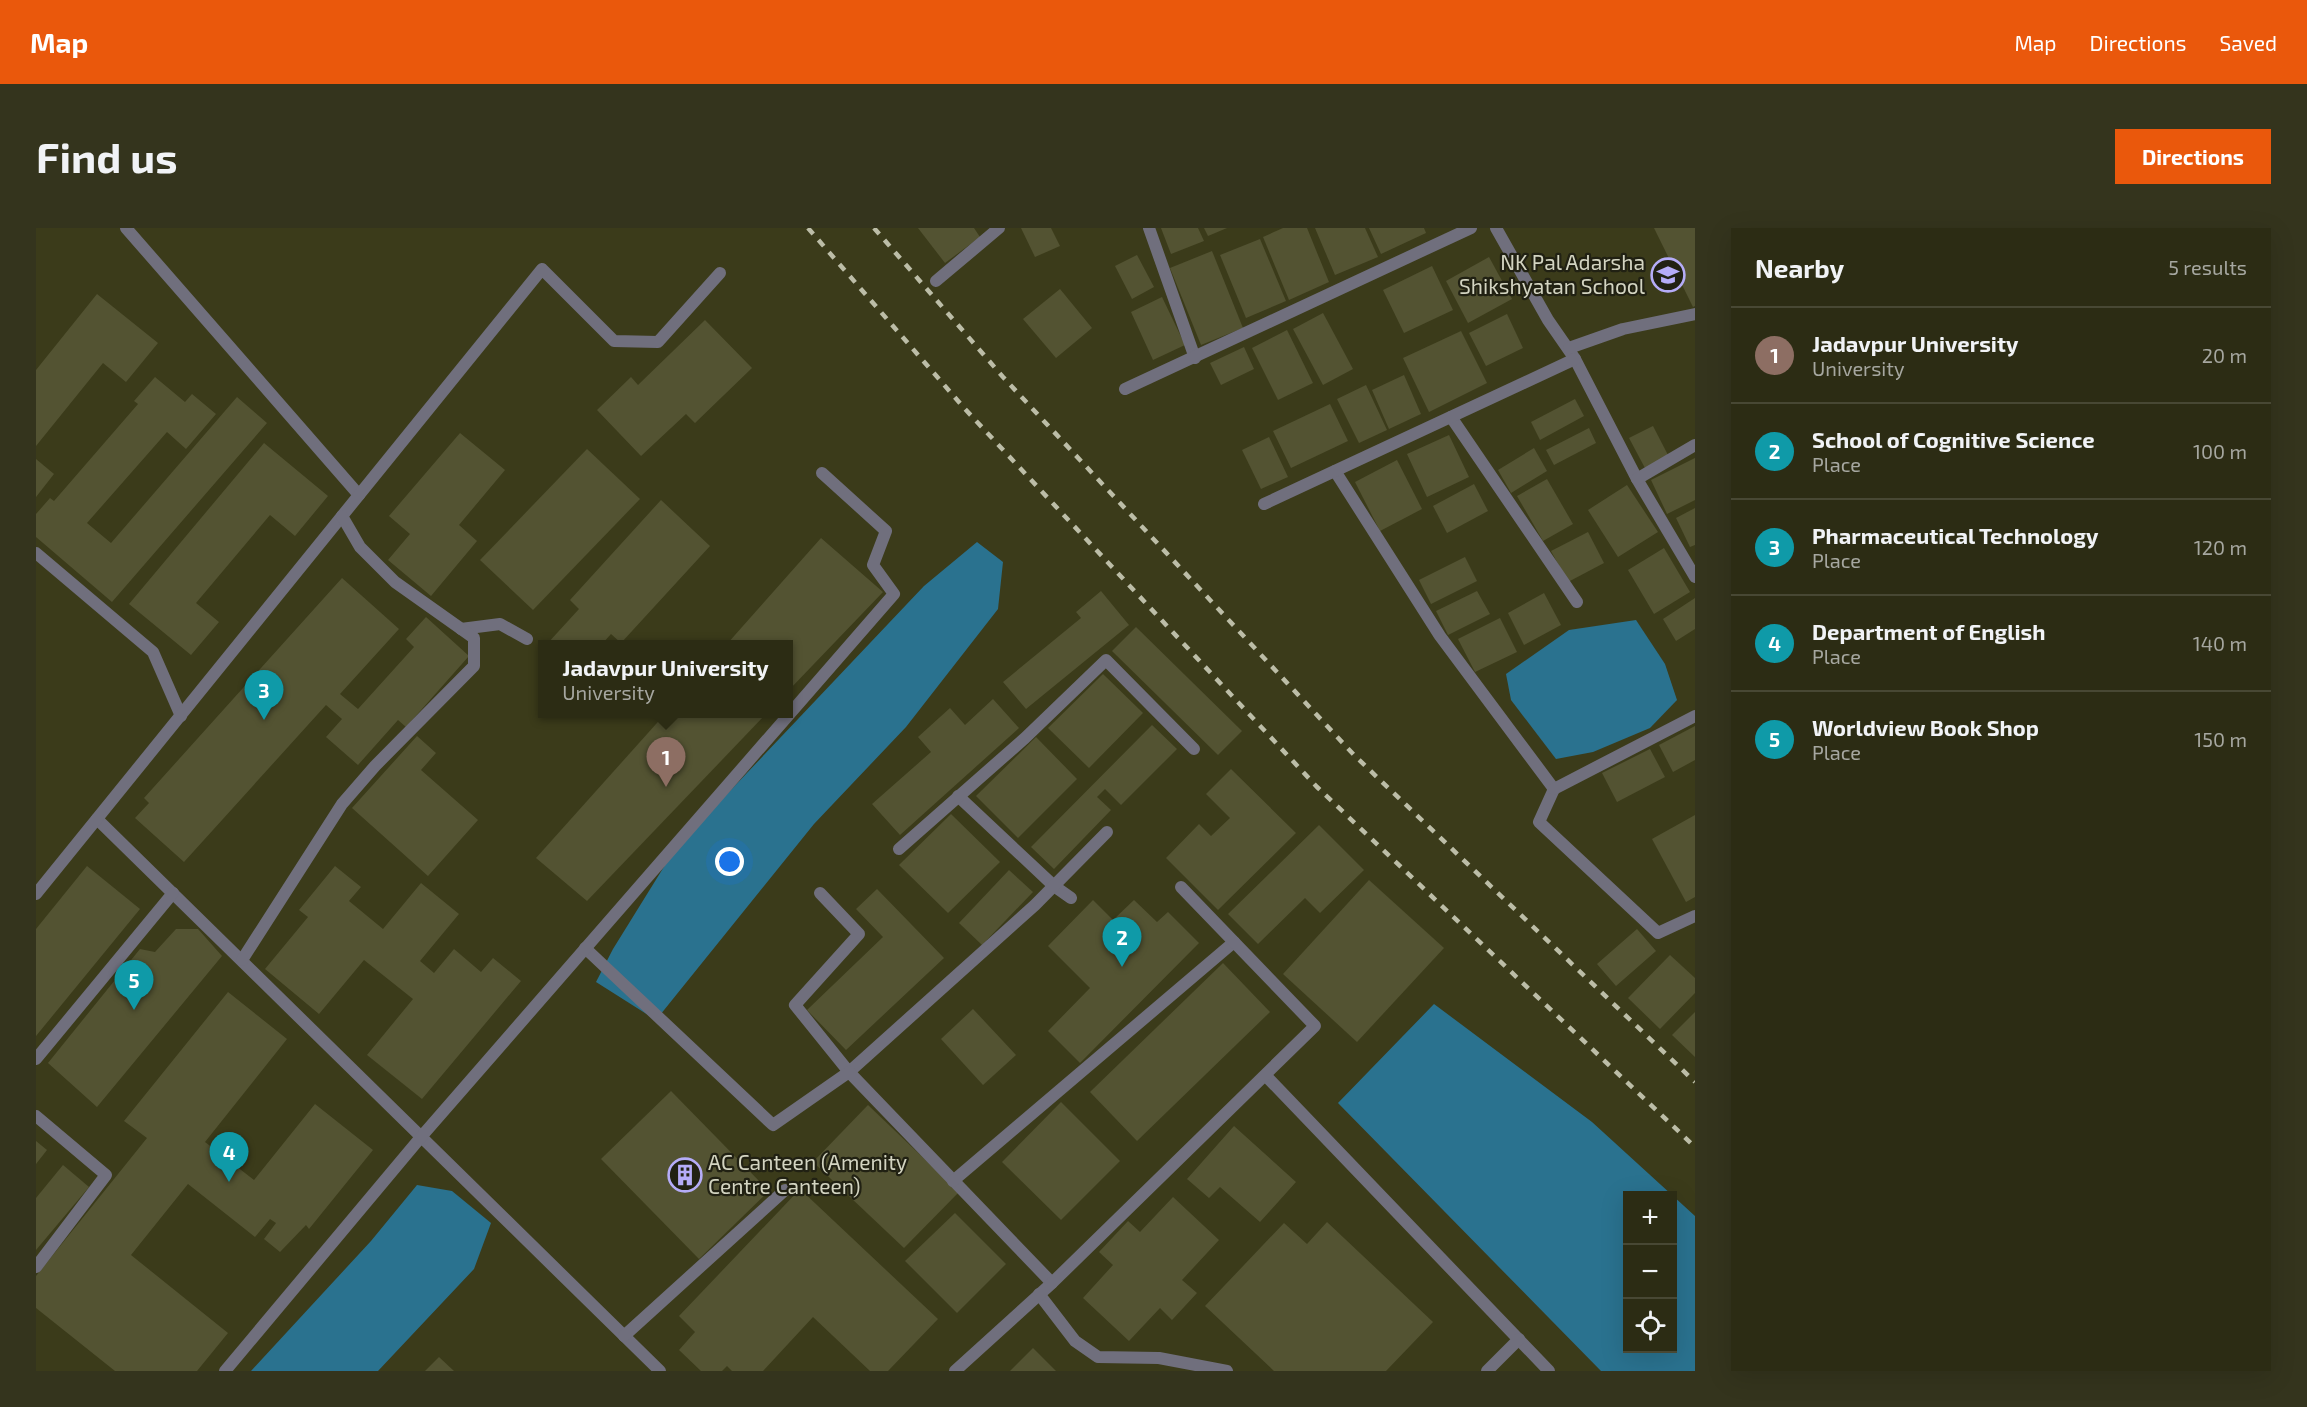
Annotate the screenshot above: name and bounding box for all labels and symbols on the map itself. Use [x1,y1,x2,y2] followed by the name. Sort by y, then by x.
[1459,249,1646,298] place label: NK Pal Adarsha Shikshyatan School
[1650,257,1686,293] school or university icon: NK Pal Adarsha Shikshyatan School
[244,670,284,720] pin: 3
[646,738,686,787] pin: 1
[715,847,744,876] your location
[1102,918,1142,967] pin: 2
[114,960,154,1010] pin: 5
[210,1132,248,1182] pin: 4
[708,1149,907,1198] place label: AC Canteen (Amenity Centre Canteen)
[667,1157,703,1193] building icon: AC Canteen (Amenity Centre Canteen)

